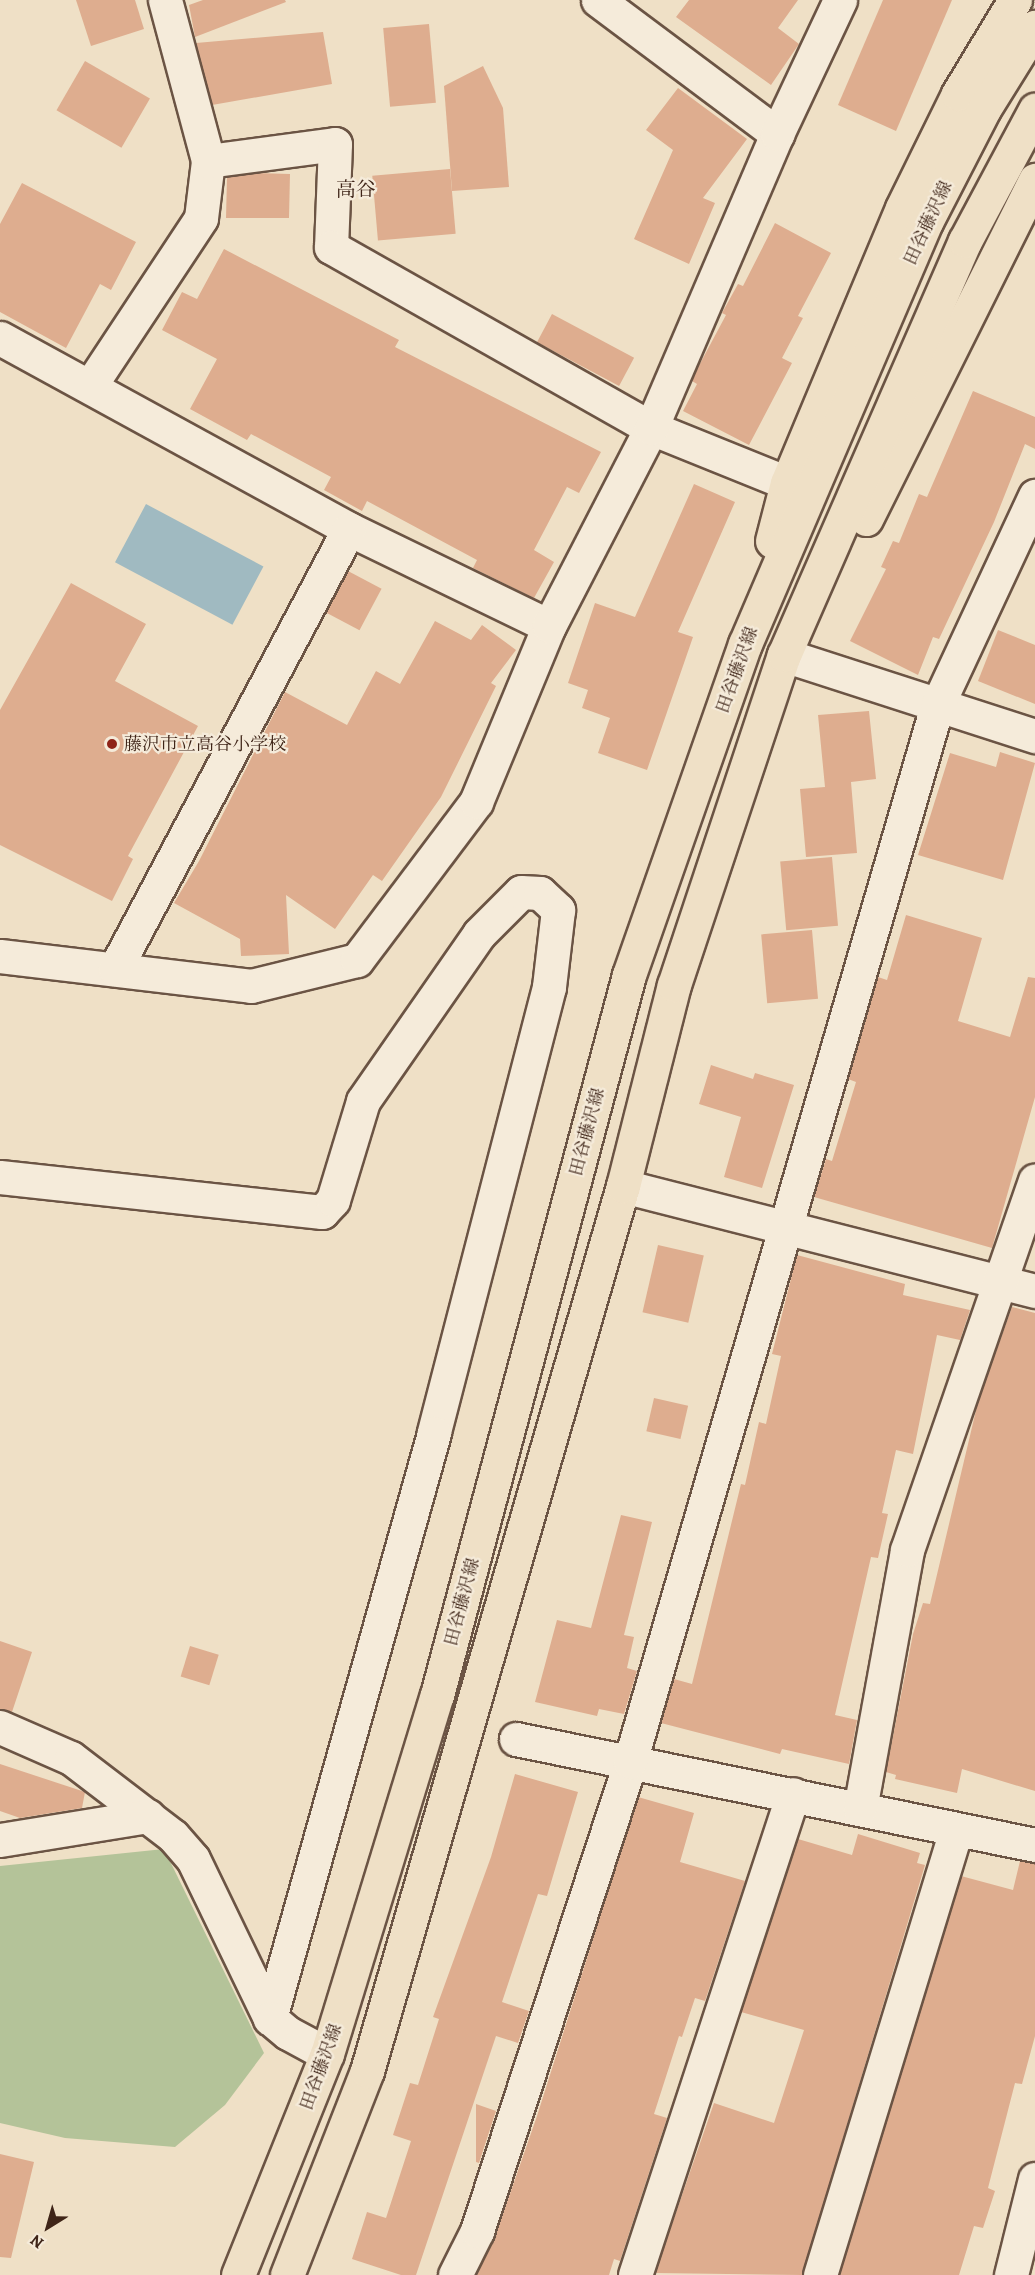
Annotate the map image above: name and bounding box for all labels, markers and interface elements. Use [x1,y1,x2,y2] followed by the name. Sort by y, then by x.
[336,177,376,201] district label: 高谷
[899,178,957,268] street label: 田谷藤沢線
[711,624,763,716] street label: 田谷藤沢線
[124,733,286,755] place label: 藤沢市立高谷小学校
[105,737,119,751] marker: 藤沢市立高谷小学校
[565,1086,609,1178] street label: 田谷藤沢線
[440,1556,484,1648] street label: 田谷藤沢線
[295,2021,347,2113] street label: 田谷藤沢線
[18,2197,78,2257] north arrow
[26,2229,48,2254] text: N

